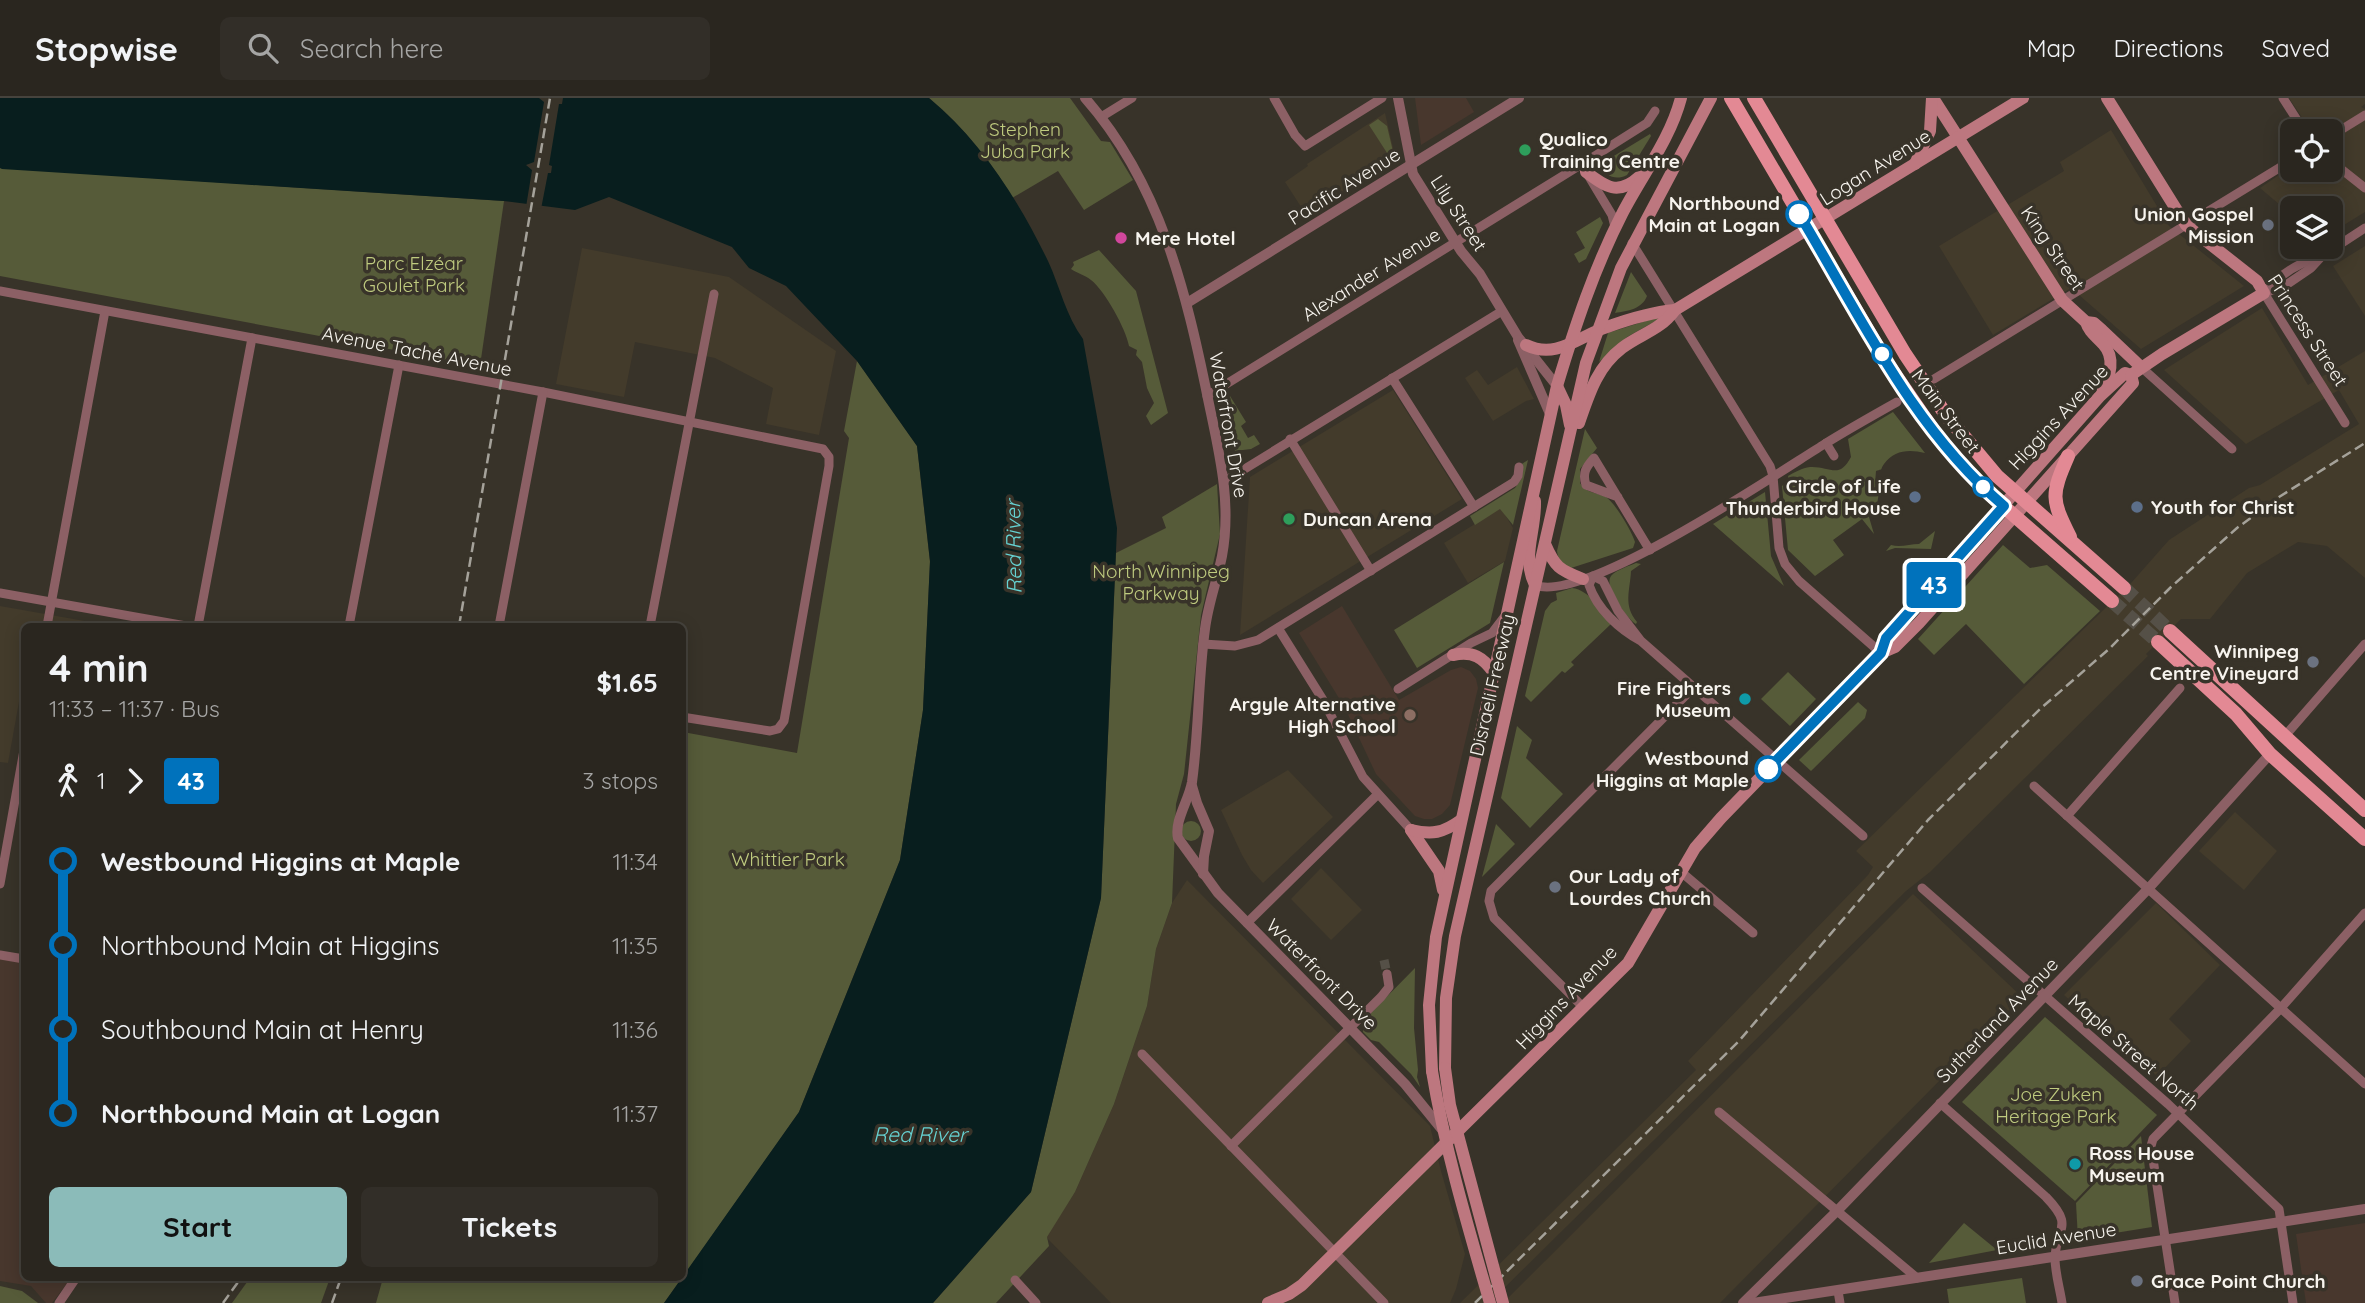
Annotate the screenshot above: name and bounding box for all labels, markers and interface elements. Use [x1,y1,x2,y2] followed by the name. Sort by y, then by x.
[220,17,710,80] search box
[35,28,178,69] text: Stopwise
[244,29,282,67] icon: search
[300,32,443,65] text: Search here
[2027,33,2076,63] text: Map
[2114,33,2224,63] text: Directions
[2262,33,2330,63] text: Saved
[980,117,1070,163] park label: Stephen Juba Park
[2280,119,2343,259] map controls
[2280,119,2343,182] button: locate
[1815,123,1935,211] street label: Logan Avenue
[1539,127,1680,173] place label: Qualico Training Centre
[1284,142,1404,230] street label: Pacific Avenue
[1517,142,1533,158] marker: Qualico Training Centre
[1425,170,1493,256] street label: Lily Street
[1649,191,1780,237] place label: Northbound Main at Logan
[2280,196,2343,259] button: layers
[1786,201,1812,227] marker: Northbound Main at Logan
[2016,201,2090,295] street label: King Street
[2134,202,2254,248] place label: Union Gospel Mission
[2260,217,2276,233] marker: Union Gospel Mission
[1297,222,1445,326] street label: Alexander Avenue
[1135,226,1236,250] place label: Mere Hotel
[1113,230,1129,246] marker: Mere Hotel
[363,251,465,297] park label: Parc Elzéar Goulet Park
[2263,269,2353,391] street label: Princess Street
[320,321,514,381] street label: Avenue Taché Avenue
[1872,344,1892,364] unlabelled marker
[1204,350,1254,500] street label: Waterfront Drive
[2003,359,2113,475] street label: Higgins Avenue
[1907,364,1985,458] street label: Main Street
[1726,474,1901,520] place label: Circle of Life Thunderbird House
[1973,477,1993,497] unlabelled marker
[1907,489,1923,505] marker: Circle of Life Thunderbird House
[2151,495,2295,519] place label: Youth for Christ
[999,497,1027,594] water label: Red River
[2129,499,2145,515] marker: Youth for Christ
[1303,507,1432,531] place label: Duncan Arena
[1281,511,1297,527] marker: Duncan Arena
[1092,559,1230,605] park label: North Winnipeg Parkway
[1902,562,1966,608] line badge: 43
[1921,570,1948,600] text: 43
[1464,612,1520,758] street label: Disraeli Freeway
[2150,639,2299,685] place label: Winnipeg Centre Vineyard
[49,644,149,692] text: 4 min
[2305,654,2321,670] marker: Winnipeg Centre Vineyard
[597,666,658,699] text: $1.65
[1617,676,1731,722] place label: Fire Fighters Museum
[1737,691,1753,707] marker: Fire Fighters Museum
[1230,692,1396,738] place label: Argyle Alternative High School
[49,694,220,723] text: 11:33 – 11:37 · Bus
[1402,707,1418,723] marker: Argyle Alternative High School
[1596,746,1749,792] place label: Westbound Higgins at Maple
[1755,756,1781,782] marker: Westbound Higgins at Maple
[49,762,87,800] icon: walk
[116,762,154,800] icon: forward
[97,766,106,795] text: 1
[178,766,205,796] text: 43
[583,766,658,795] text: 3 stops
[101,845,460,878] text: Westbound Higgins at Maple
[613,847,658,876] text: 11:34
[731,847,845,871] park label: Whittier Park
[1569,864,1711,910] place label: Our Lady of Lourdes Church
[1547,879,1563,895] marker: Our Lady of Lourdes Church
[1261,913,1383,1035] street label: Waterfront Drive
[101,929,440,962] text: Northbound Main at Higgins
[612,931,658,960] text: 11:35
[1510,940,1622,1054] street label: Higgins Avenue
[1931,952,2063,1088] street label: Sutherland Avenue
[2064,989,2204,1115] street label: Maple Street North
[101,1013,424,1046] text: Southbound Main at Henry
[612,1015,658,1044] text: 11:36
[1995,1082,2117,1128] park label: Joe Zuken Heritage Park
[101,1097,440,1130] text: Northbound Main at Logan
[613,1099,658,1128] text: 11:37
[873,1121,970,1147] water label: Red River
[2089,1141,2195,1187] place label: Ross House Museum
[2067,1156,2083,1172] marker: Ross House Museum
[49,1187,347,1267] button: Start
[361,1187,658,1267] button: Tickets
[1994,1217,2118,1259] street label: Euclid Avenue
[2151,1269,2326,1293] place label: Grace Point Church
[2129,1273,2145,1289] marker: Grace Point Church

